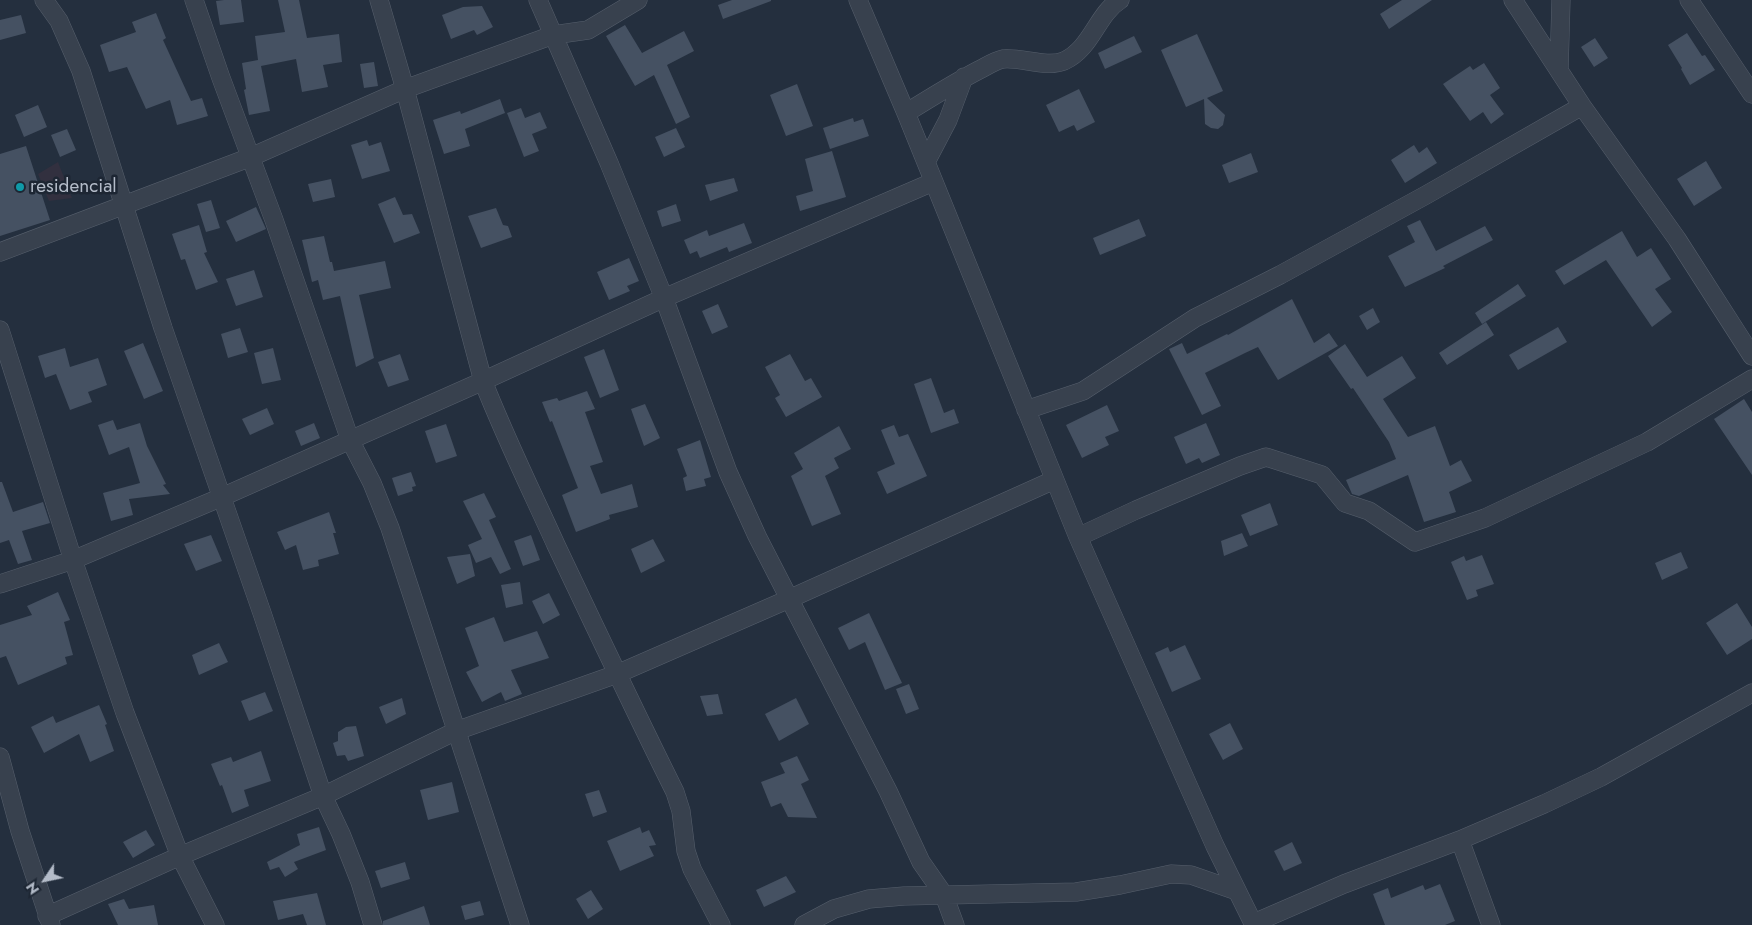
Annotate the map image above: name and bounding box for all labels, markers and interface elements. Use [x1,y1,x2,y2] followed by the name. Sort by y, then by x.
[30,176,117,198] place label: residencial
[14,181,26,193] marker: residencial
[20,855,70,905] north arrow
[21,878,44,899] text: N

